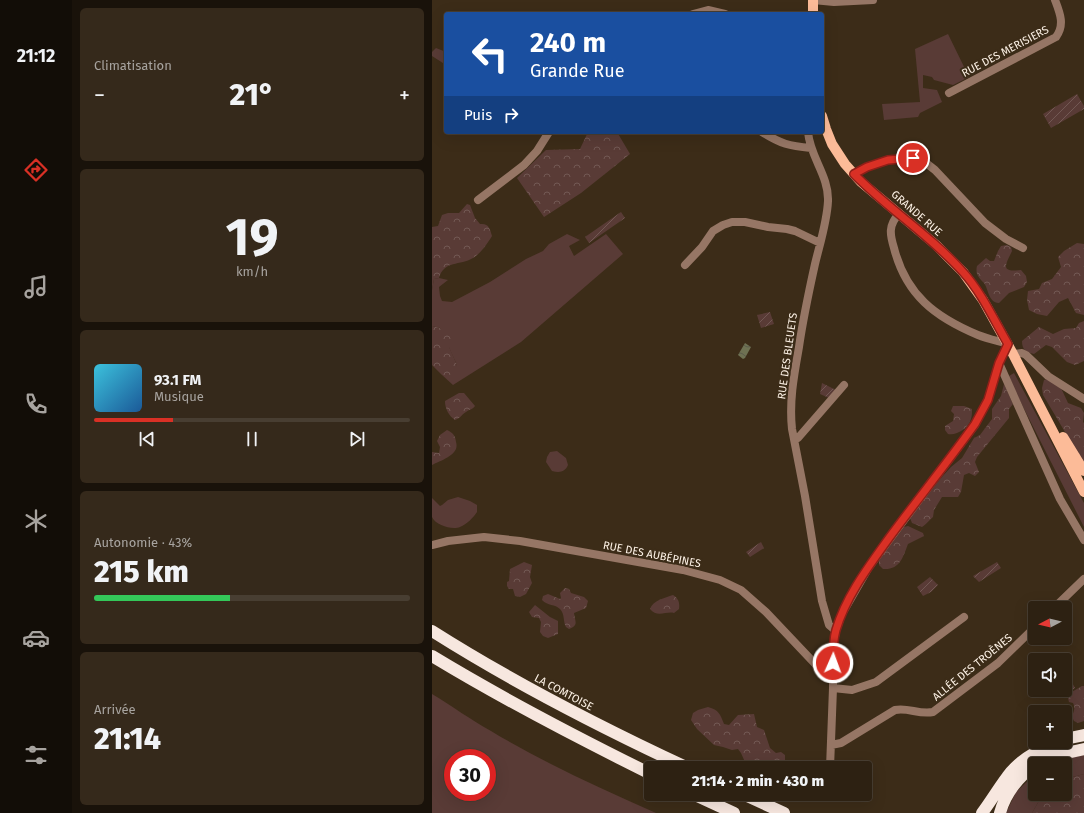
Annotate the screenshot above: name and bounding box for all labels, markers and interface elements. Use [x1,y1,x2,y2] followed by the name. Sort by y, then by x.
[960,23,1051,80] street label: RUE DES MERISIERS
[530,26,606,59] text: 240 m
[464,28,516,80] icon: left
[17,45,55,67] text: 21:12
[94,58,172,73] text: Climatisation
[530,60,625,82] text: Grande Rue
[230,77,274,113] text: 21°
[94,82,105,109] text: −
[399,82,410,109] text: +
[500,104,522,126] icon: right
[464,106,492,124] text: Puis
[896,141,930,175] pin
[902,147,924,169] icon: arrive
[22,156,50,184] icon: directions
[889,188,945,239] street label: GRANDE RUE
[225,206,279,269] text: 19
[236,264,268,279] text: km/h
[22,273,50,301] icon: music
[775,312,800,400] street label: RUE DES BLEUETS
[154,371,201,389] text: 93.1 FM
[154,389,204,404] text: Musique
[22,390,50,418] icon: phone
[136,428,158,450] icon: previous
[241,428,263,450] icon: pause
[346,428,368,450] icon: next
[22,507,50,535] icon: climate
[94,535,192,550] text: Autonomie · 43%
[602,538,702,570] street label: RUE DES AUBÉPINES
[94,554,189,590] text: 215 km
[1028,601,1072,645] north arrow
[1028,601,1072,801] map controls
[22,624,50,652] icon: car
[929,630,1015,704] street label: ALLÉE DES TROÈNES
[812,642,854,684] position arrow
[1028,653,1072,697] button: sound
[532,672,595,713] street label: LA COMTOISE
[94,702,136,717] text: Arrivée
[1028,705,1072,749] button: +
[94,721,161,757] text: 21:14
[22,741,50,769] icon: filters
[444,749,496,801] speed limit sign: 30
[1028,757,1072,801] button: −
[692,772,824,790] text: 21:14 · 2 min · 430 m

